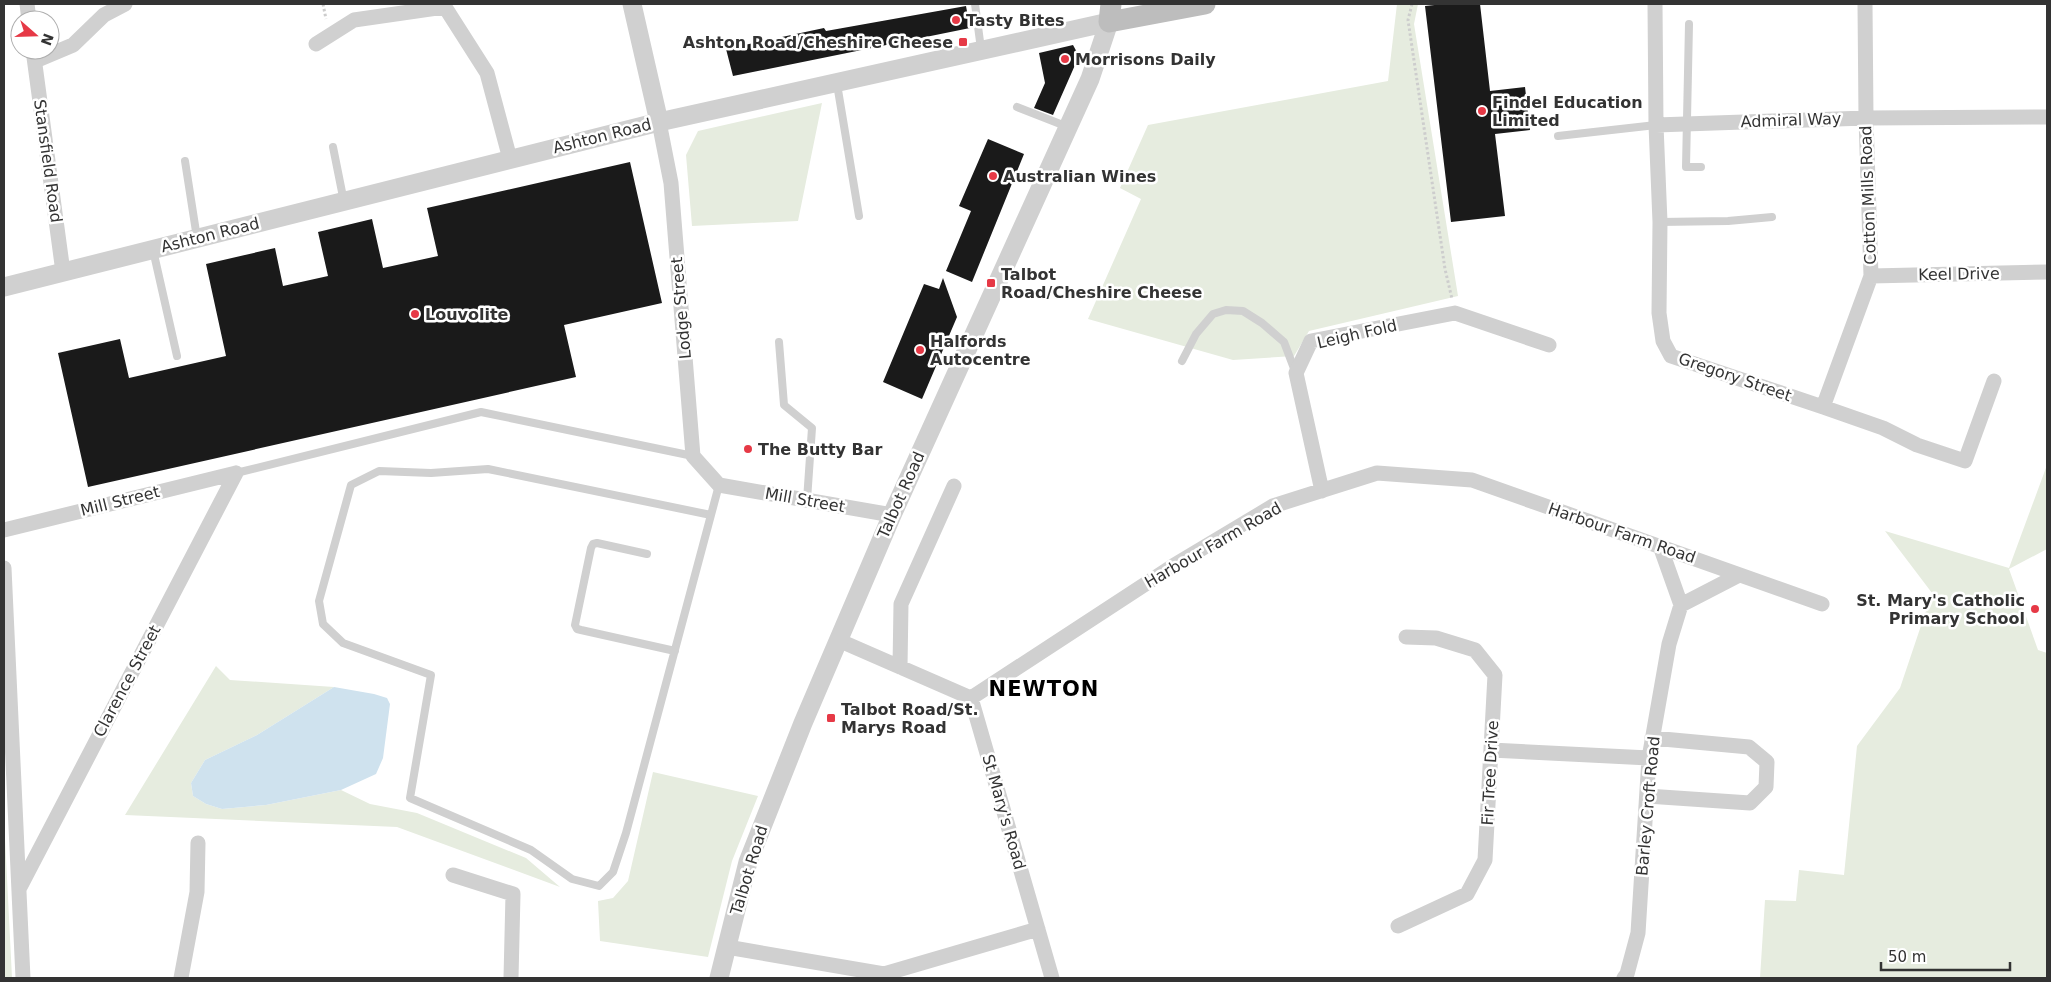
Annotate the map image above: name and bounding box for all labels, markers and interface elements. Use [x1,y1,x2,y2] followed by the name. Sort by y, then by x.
[10,10,60,60] north arrow
[966,11,1065,30] place label: Tasty Bites
[950,14,962,26] marker: Tasty Bites
[38,31,57,48] text: N
[683,33,953,52] place label: Ashton Road/Cheshire Cheese
[957,36,969,48] marker: Ashton Road/Cheshire Cheese
[1075,50,1216,69] place label: Morrisons Daily
[1059,53,1071,65] marker: Morrisons Daily
[1492,93,1643,130] place label: Findel Education Limited
[30,98,66,224] street label: Stansfield Road
[1476,105,1488,117] marker: Findel Education Limited
[1740,109,1842,131] street label: Admiral Way
[551,115,653,157] street label: Ashton Road
[1856,125,1880,265] street label: Cotton Mills Road
[1003,167,1156,186] place label: Australian Wines
[987,170,999,182] marker: Australian Wines
[159,214,261,256] street label: Ashton Road
[667,256,695,360] street label: Lodge Street
[1918,264,2000,284] street label: Keel Drive
[1001,265,1202,302] place label: Talbot Road/Cheshire Cheese
[985,277,997,289] marker: Talbot Road/Cheshire Cheese
[425,305,509,324] place label: Louvolite
[409,308,421,320] marker: Louvolite
[1315,316,1399,352] street label: Leigh Fold
[930,332,1031,369] place label: Halfords Autocentre
[914,344,926,356] marker: Halfords Autocentre
[1676,349,1794,405] street label: Gregory Street
[758,440,883,459] place label: The Butty Bar
[742,443,754,455] marker: The Butty Bar
[873,449,929,542] street label: Talbot Road
[78,482,162,520] street label: Mill Street
[764,484,846,516] street label: Mill Street
[1141,498,1285,592] street label: Harbour Farm Road
[1546,499,1698,567] street label: Harbour Farm Road
[1856,591,2025,628] place label: St. Mary's Catholic Primary School
[2029,603,2041,615] marker: St. Mary's Catholic Primary School
[90,622,164,740] street label: Clarence Street
[989,677,1099,701] district label: NEWTON
[841,700,978,737] place label: Talbot Road/St. Marys Road
[825,712,837,724] marker: Talbot Road/St. Marys Road
[1478,720,1502,826] street label: Fir Tree Drive
[1632,735,1664,877] street label: Barley Croft Road
[978,752,1030,872] street label: St Mary's Road
[726,823,772,918] street label: Talbot Road
[1881,940,2010,972] scale bar
[1888,948,1926,966] text: 50 m

